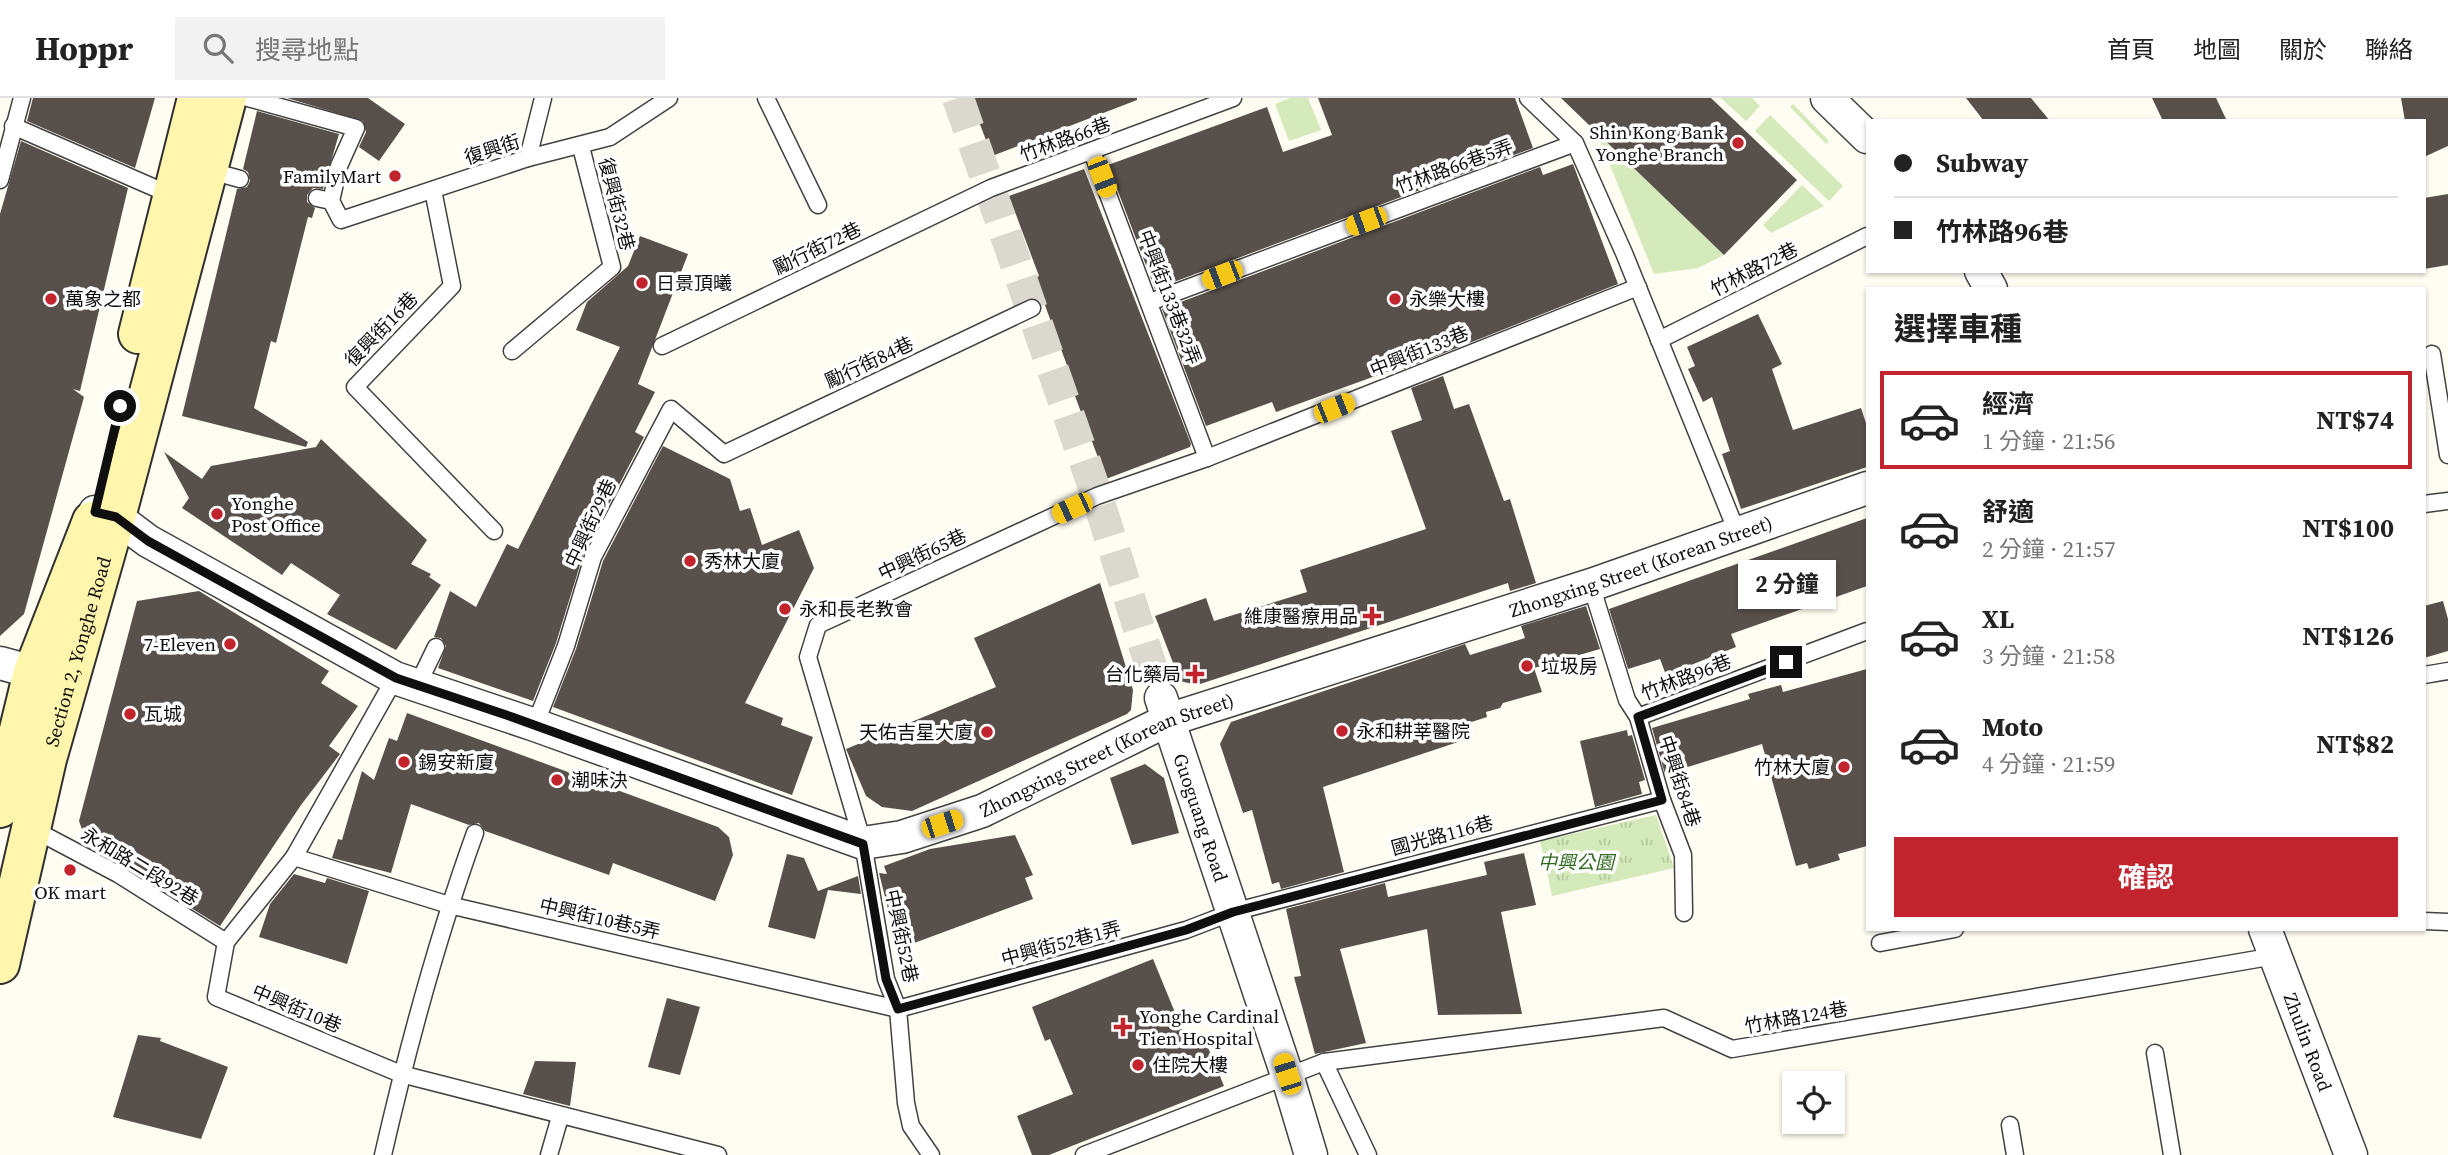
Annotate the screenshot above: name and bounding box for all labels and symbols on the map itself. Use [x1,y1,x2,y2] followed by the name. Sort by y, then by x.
[1016,111,1114,167] street label: 竹林路66巷
[1589,119,1725,167] place label: Shin Kong Bank Yonghe Branch
[461,128,523,170] street label: 復興街
[1392,133,1516,199] street label: 竹林路66巷5弄
[1730,135,1746,151] marker: Shin Kong Bank Yonghe Branch
[1085,154,1120,200] car
[593,155,641,253] street label: 復興街32巷
[283,163,382,189] place label: FamilyMart
[387,168,403,184] marker: FamilyMart
[1343,204,1390,238] car
[769,215,865,281] street label: 勵行街72巷
[1132,226,1208,368] street label: 中興街133巷32弄
[1706,236,1802,302] street label: 竹林路72巷
[1199,258,1246,292] car
[656,270,732,296] place label: 日景頂曦
[634,275,650,291] marker: 日景頂曦
[65,286,141,312] place label: 萬象之都
[339,286,423,372] street label: 復興街16巷
[1409,286,1485,312] place label: 永樂大樓
[43,291,59,307] marker: 萬象之都
[1387,291,1403,307] marker: 永樂大樓
[1366,319,1472,383] street label: 中興街133巷
[820,330,918,394] street label: 勵行街84巷
[104,390,136,422] route start
[1311,390,1358,426] car
[558,474,622,572] street label: 中興街29巷
[231,490,321,538] place label: Yonghe Post Office
[1049,490,1096,526] car
[209,506,225,522] marker: Yonghe Post Office
[1506,509,1776,623] street label: Zhongxing Street (Korean Street)
[873,522,971,586] street label: 中興街65巷
[704,548,780,574] place label: 秀林大廈
[38,553,117,750] street label: Section 2, Yonghe Road
[682,553,698,569] marker: 秀林大廈
[1737,560,1835,610] callout: 2 分鐘
[799,596,913,622] place label: 永和長老教會
[777,601,793,617] marker: 永和長老教會
[1244,603,1358,629] place label: 維康醫療用品
[1364,608,1380,624] marker: 維康醫療用品
[144,631,216,657] place label: 7-Eleven
[222,636,238,652] marker: 7-Eleven
[1770,646,1802,678] route end
[1637,648,1735,706] street label: 竹林路96巷
[1541,653,1598,679] place label: 垃圾房
[1519,658,1535,674] marker: 垃圾房
[1105,661,1181,687] place label: 台化藥局
[1187,666,1203,682] marker: 台化藥局
[975,687,1237,823] street label: Zhongxing Street (Korean Street)
[144,701,182,727] place label: 瓦城
[122,706,138,722] marker: 瓦城
[1356,718,1470,744] place label: 永和耕莘醫院
[859,719,973,745] place label: 天佑吉星大廈
[1334,723,1350,739] marker: 永和耕莘醫院
[979,724,995,740] marker: 天佑吉星大廈
[1653,732,1707,830] street label: 中興街84巷
[418,749,494,775] place label: 錫安新廈
[1167,750,1235,885] street label: Guoguang Road
[396,754,412,770] marker: 錫安新廈
[1754,754,1830,780] place label: 竹林大廈
[1836,759,1852,775] marker: 竹林大廈
[571,767,628,793] place label: 潮味決
[549,772,565,788] marker: 潮味決
[919,808,966,840] car
[1388,809,1496,861] street label: 國光路116巷
[76,821,204,911] street label: 永和路二段92巷
[1538,849,1617,875] park label: 中興公園
[62,862,78,878] marker: OK mart
[34,879,106,905] place label: OK mart
[879,887,925,985] street label: 中興街52巷
[537,891,663,945] street label: 中興街10巷5弄
[998,914,1124,972] street label: 中興街52巷1弄
[248,977,346,1039] street label: 中興街10巷
[2278,989,2339,1095] street label: Zhulin Road
[1742,995,1850,1039] street label: 竹林路124巷
[1139,1003,1279,1051] place label: Yonghe Cardinal Tien Hospital
[1113,1017,1133,1037] marker: Yonghe Cardinal Tien Hospital
[1271,1051,1304,1097] car
[1152,1052,1228,1078] place label: 住院大樓
[1130,1057,1146,1073] marker: 住院大樓

